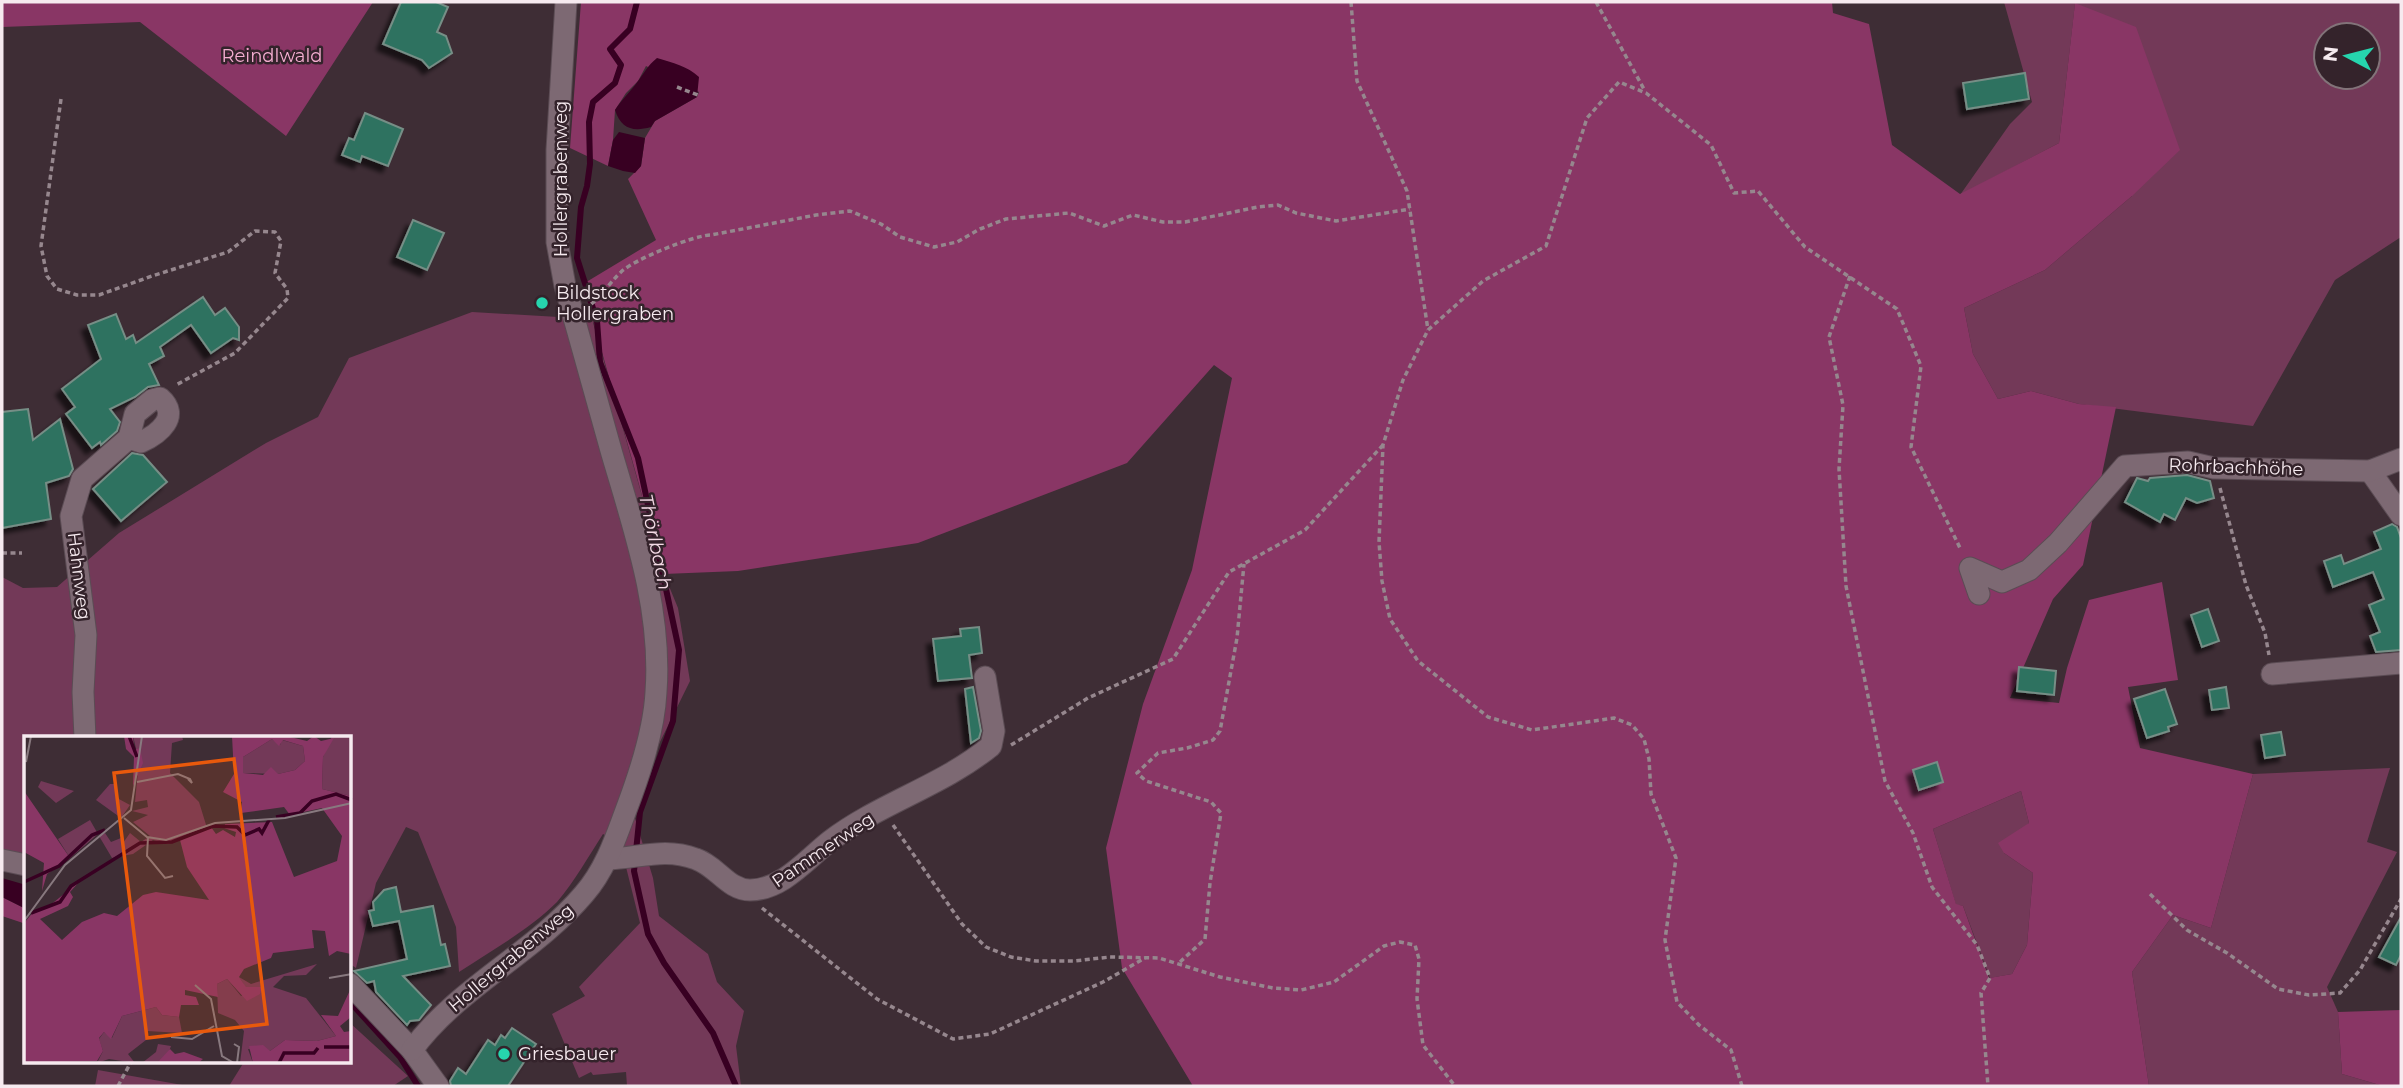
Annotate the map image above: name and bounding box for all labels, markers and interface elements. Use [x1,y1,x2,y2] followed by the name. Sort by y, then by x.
[2312,21,2382,91] north arrow
[221,45,323,67] park label: Reindlwald
[2318,45,2343,63] text: N
[550,101,572,257] street label: Hollergrabenweg
[556,282,674,325] place label: Bildstock Hollergraben
[534,295,550,311] marker: Bildstock Hollergraben
[2168,454,2304,480] street label: Rohrbachhöhe
[634,492,677,592] water label: Thörlbach
[63,531,95,621] street label: Hahnweg
[24,736,352,1064] inset map
[768,808,878,892] street label: Pammerweg
[444,899,578,1017] street label: Hollergrabenweg
[518,1043,616,1065] place label: Griesbauer
[496,1046,512,1062] marker: Griesbauer

